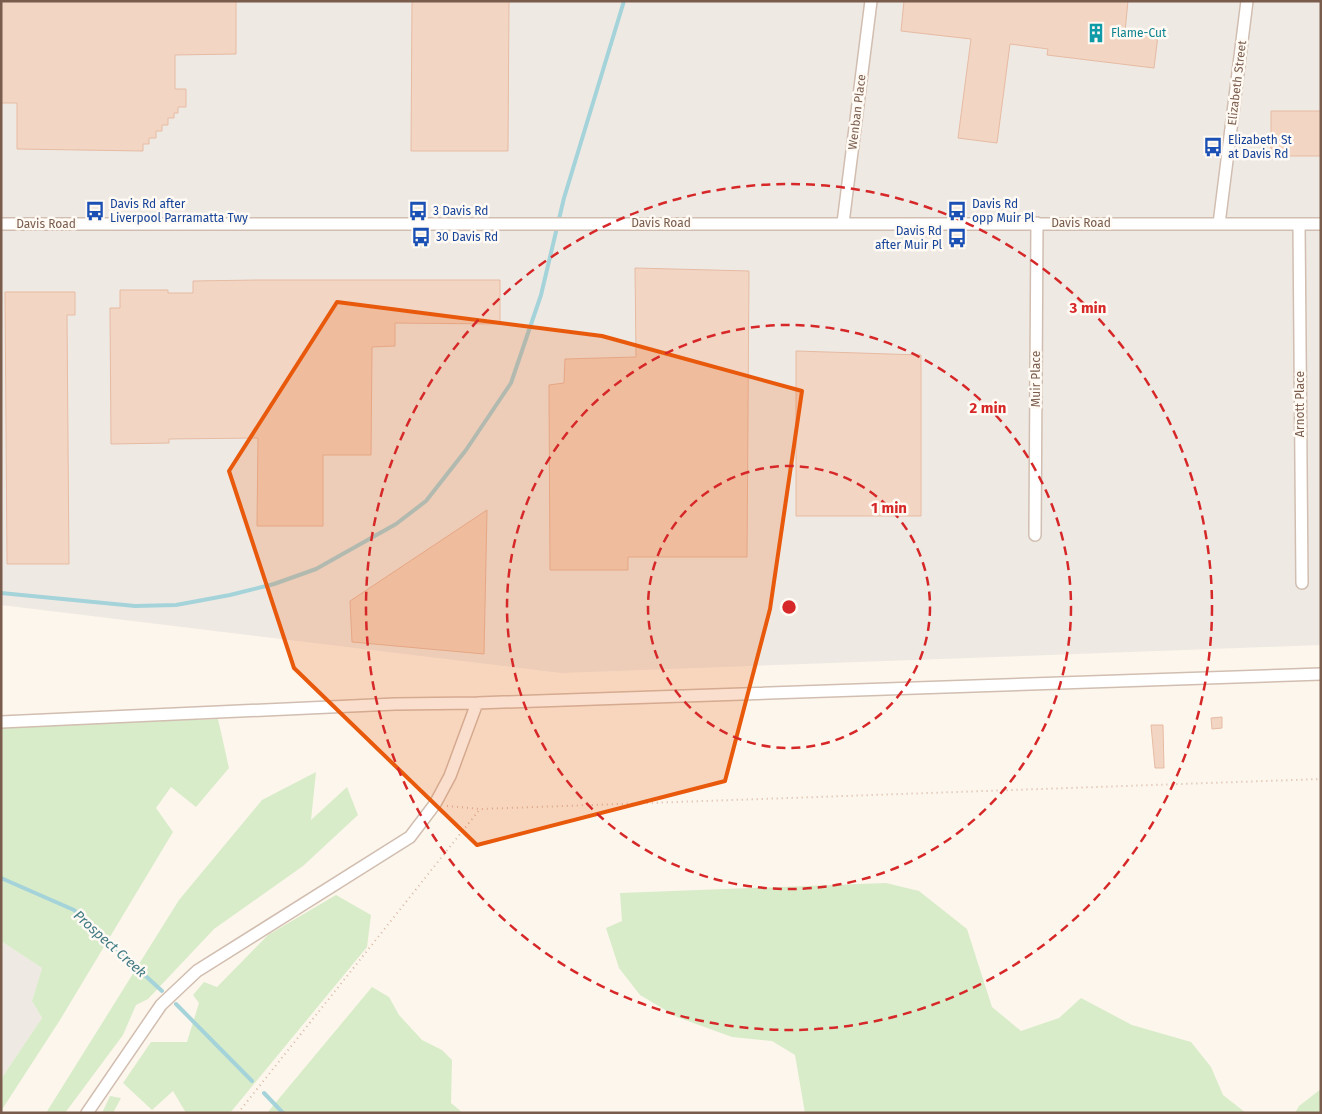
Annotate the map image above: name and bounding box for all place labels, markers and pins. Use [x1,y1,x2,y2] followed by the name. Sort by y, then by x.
[1085,22,1107,44] building icon: Flame-Cut
[1111,26,1167,40] place label: Flame-Cut
[1228,133,1293,161] place label: Elizabeth St at Davis Rd
[1202,136,1224,158] bus stop icon: Elizabeth St at Davis Rd
[110,197,248,225] place label: Davis Rd after Liverpool Parramatta Twy
[972,197,1035,225] place label: Davis Rd opp Muir Pl
[84,200,106,222] bus stop icon: Davis Rd after Liverpool Parramatta Twy
[407,200,429,222] bus stop icon: 3 Davis Rd
[946,200,968,222] bus stop icon: Davis Rd opp Muir Pl
[433,204,488,218] place label: 3 Davis Rd
[875,224,942,252] place label: Davis Rd after Muir Pl
[410,226,432,248] bus stop icon: 30 Davis Rd
[946,227,968,249] bus stop icon: Davis Rd after Muir Pl
[436,230,498,244] place label: 30 Davis Rd
[780,598,798,616] centre of rings

